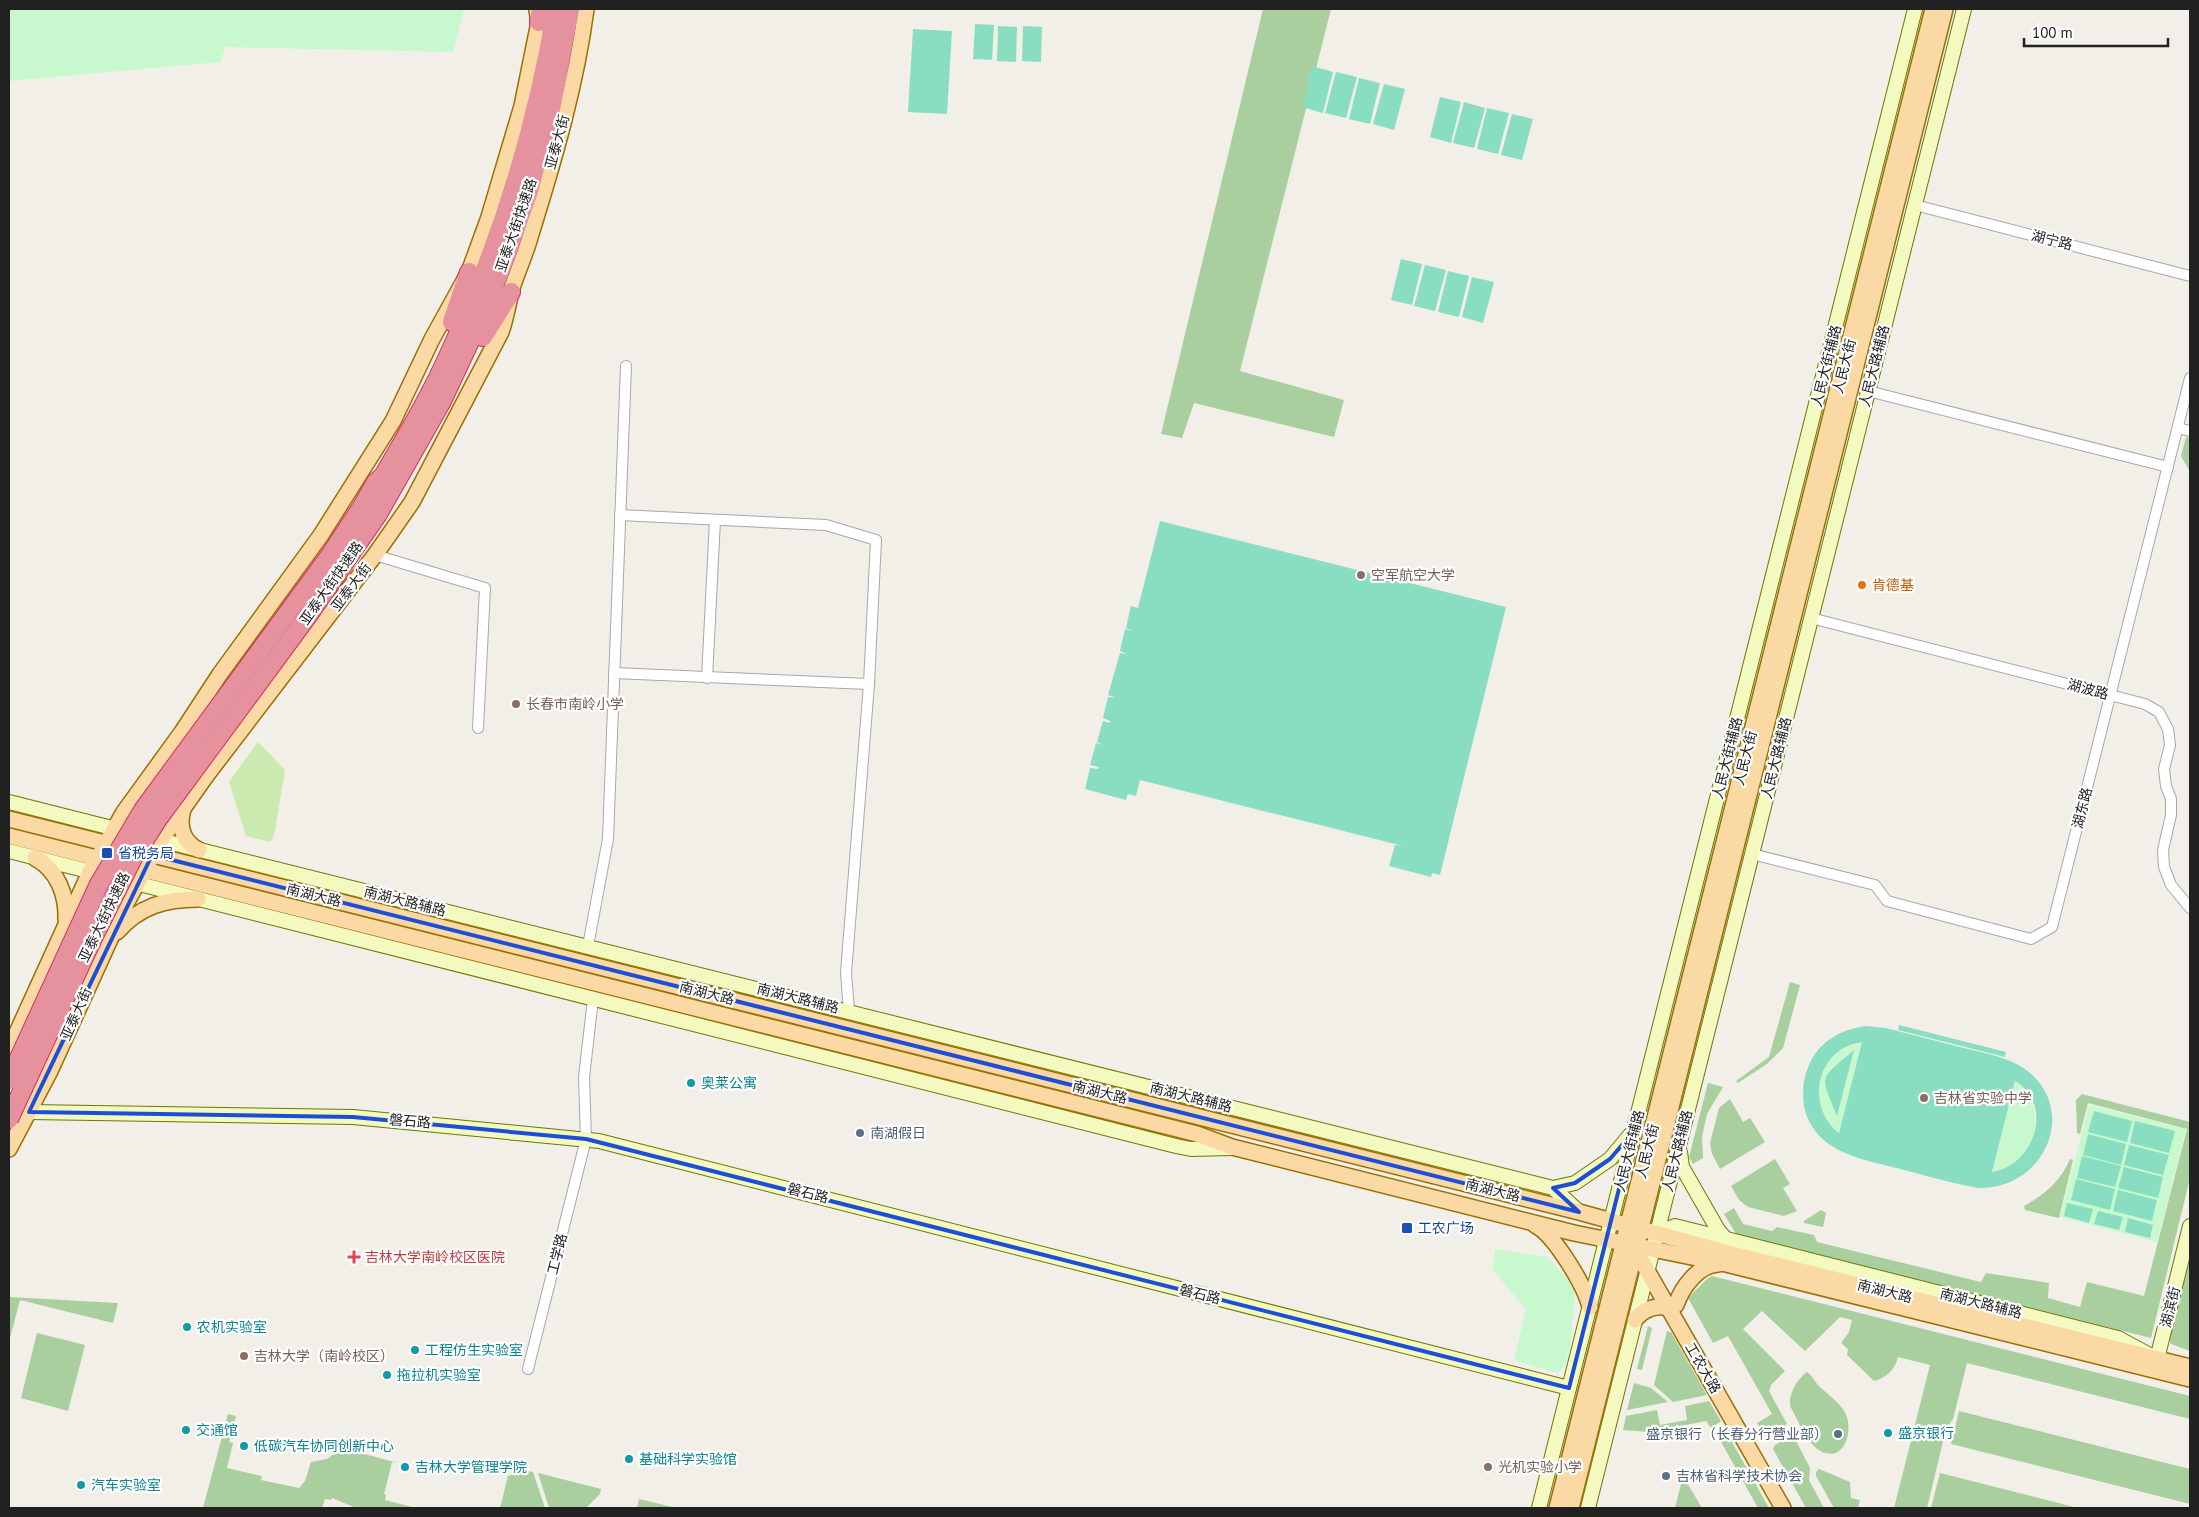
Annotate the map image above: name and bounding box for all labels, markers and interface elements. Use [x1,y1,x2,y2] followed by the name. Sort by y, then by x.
[2024,15,2168,47] scale bar
[2032,23,2073,42] text: 100 m
[541,113,573,171] street label: 亚泰大街
[492,176,540,274] street label: 亚泰大街快速路
[2029,226,2075,254] street label: 湖宁路
[1808,323,1844,409] street label: 人民大街辅路
[1855,323,1893,409] street label: 人民大路辅路
[1829,337,1859,395] street label: 人民大街
[296,538,366,628] street label: 亚泰大街快速路
[327,560,375,614] street label: 亚泰大街
[1371,566,1455,584] place label: 空军航空大学
[1355,569,1367,581] marker: 空军航空大学
[1872,576,1914,594] place label: 肯德基
[1856,579,1868,591] marker: 肯德基
[2065,675,2111,703] street label: 湖波路
[526,695,624,713] place label: 长春市南岭小学
[510,698,522,710] marker: 长春市南岭小学
[1709,715,1745,801] street label: 人民大街辅路
[1757,715,1795,801] street label: 人民大路辅路
[1730,729,1760,787] street label: 人民大街
[2068,785,2096,831] street label: 湖东路
[118,844,174,862] place label: 省税务局
[100,846,114,860] marker: 省税务局
[74,869,134,965] street label: 亚泰大街快速路
[285,879,343,911] street label: 南湖大路
[362,882,448,920] street label: 南湖大路辅路
[678,977,736,1009] street label: 南湖大路
[755,979,841,1017] street label: 南湖大路辅路
[56,985,96,1043] street label: 亚泰大街
[701,1074,757,1092] place label: 奥莱公寓
[1071,1076,1129,1108] street label: 南湖大路
[685,1077,697,1089] marker: 奥莱公寓
[1148,1078,1234,1116] street label: 南湖大路辅路
[1934,1089,2032,1107] place label: 吉林省实验中学
[1918,1092,1930,1104] marker: 吉林省实验中学
[1611,1108,1647,1194] street label: 人民大街辅路
[1658,1108,1696,1194] street label: 人民大路辅路
[388,1110,432,1132] street label: 磐石路
[1632,1122,1662,1180] street label: 人民大街
[870,1124,926,1142] place label: 南湖假日
[854,1127,866,1139] marker: 南湖假日
[1464,1174,1522,1206] street label: 南湖大路
[785,1179,831,1207] street label: 磐石路
[1418,1219,1474,1237] place label: 工农广场
[1400,1221,1414,1235] marker: 工农广场
[543,1231,571,1277] street label: 工学路
[365,1248,505,1266] place label: 吉林大学南岭校区医院
[347,1250,361,1264] marker: 吉林大学南岭校区医院
[1856,1275,1914,1307] street label: 南湖大路
[1177,1280,1223,1308] street label: 磐石路
[1938,1284,2024,1322] street label: 南湖大路辅路
[2156,1284,2184,1330] street label: 湖滨街
[197,1318,267,1336] place label: 农机实验室
[181,1321,193,1333] marker: 农机实验室
[1681,1339,1725,1397] street label: 工农大路
[425,1341,523,1359] place label: 工程仿生实验室
[409,1344,421,1356] marker: 工程仿生实验室
[254,1347,394,1365] place label: 吉林大学（南岭校区）
[238,1350,250,1362] marker: 吉林大学（南岭校区）
[397,1366,481,1384] place label: 拖拉机实验室
[381,1369,393,1381] marker: 拖拉机实验室
[196,1421,238,1439] place label: 交通馆
[180,1424,192,1436] marker: 交通馆
[1898,1424,1954,1442] place label: 盛京银行
[1646,1425,1828,1443] place label: 盛京银行（长春分行营业部）
[1882,1427,1894,1439] marker: 盛京银行
[1832,1428,1844,1440] marker: 盛京银行（长春分行营业部）
[254,1437,394,1455] place label: 低碳汽车协同创新中心
[238,1440,250,1452] marker: 低碳汽车协同创新中心
[639,1450,737,1468] place label: 基础科学实验馆
[623,1453,635,1465] marker: 基础科学实验馆
[415,1458,527,1476] place label: 吉林大学管理学院
[1498,1458,1582,1476] place label: 光机实验小学
[399,1461,411,1473] marker: 吉林大学管理学院
[1482,1461,1494,1473] marker: 光机实验小学
[1676,1467,1802,1485] place label: 吉林省科学技术协会
[1660,1470,1672,1482] marker: 吉林省科学技术协会
[91,1476,161,1494] place label: 汽车实验室
[75,1479,87,1491] marker: 汽车实验室

